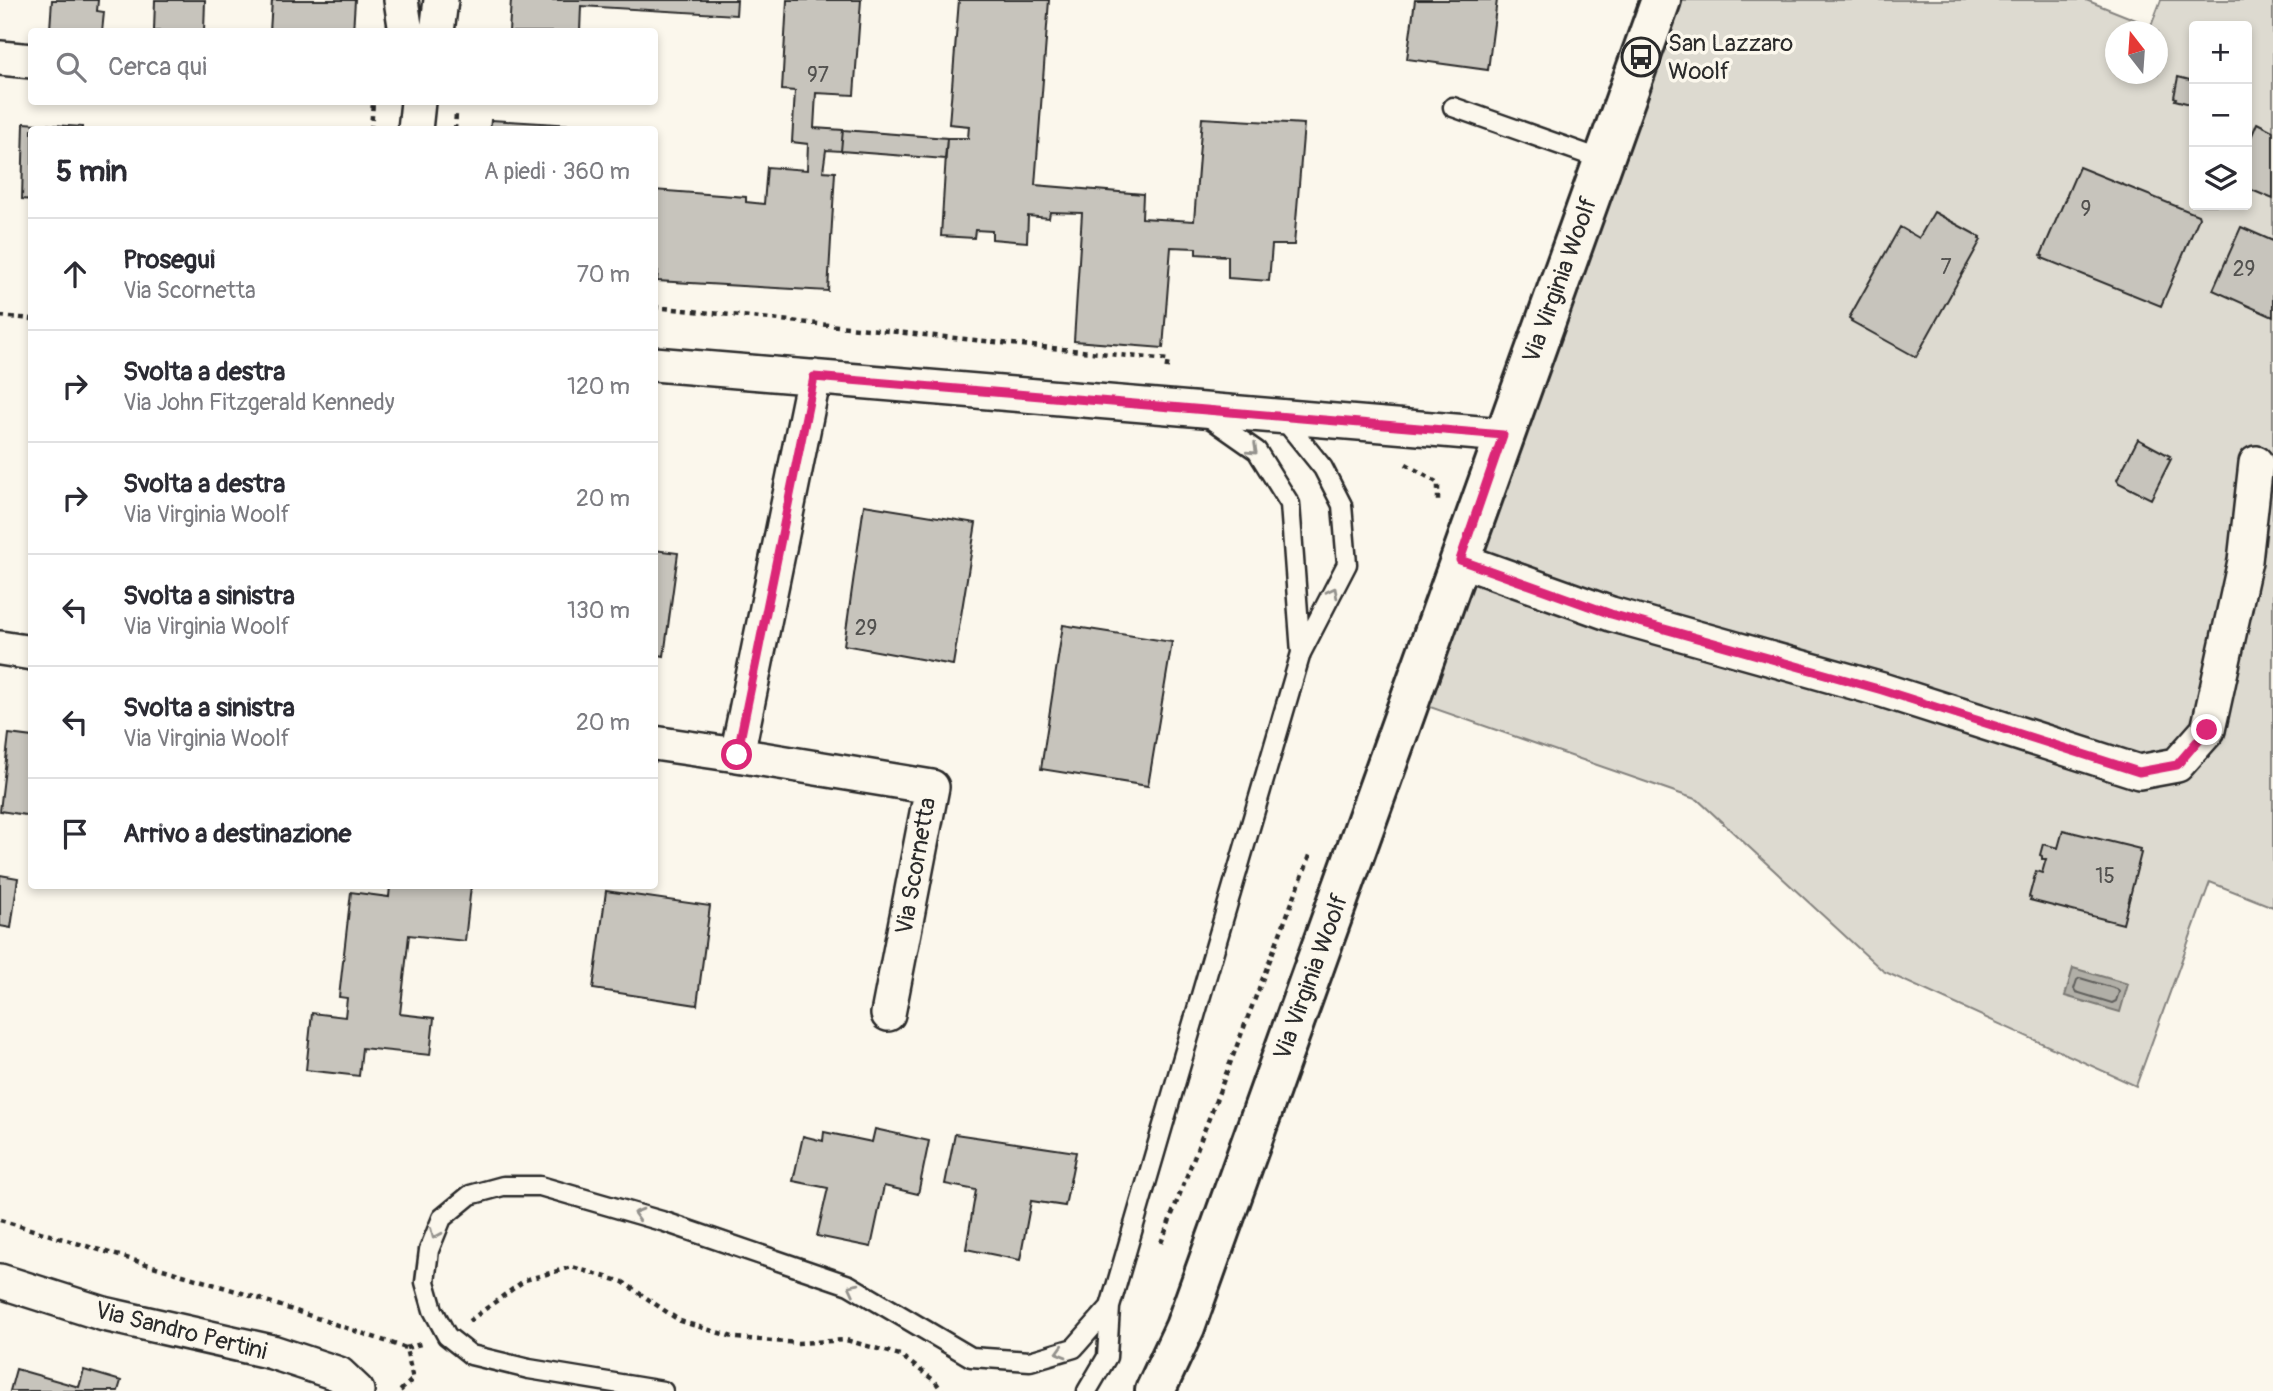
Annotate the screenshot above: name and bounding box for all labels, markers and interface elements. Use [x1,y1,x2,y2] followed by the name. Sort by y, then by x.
[2105,21,2168,84] north arrow
[2189,21,2252,210] map controls
[2189,21,2252,84] button: +
[28,28,658,105] search box
[1668,29,1793,86] place label: San Lazzaro Woolf
[1620,36,1662,78] bus stop icon: San Lazzaro Woolf
[52,48,90,86] icon: search
[108,51,207,83] text: Cerca qui
[807,62,829,89] house number: 97
[2189,84,2252,147] button: −
[2189,147,2252,210] button: layers
[56,153,127,190] text: 5 min
[484,157,630,186] text: A piedi · 360 m
[1517,193,1604,367] street label: Via Virginia Woolf
[2081,196,2091,223] house number: 9
[123,244,215,276] text: Prosegui
[1940,254,1952,281] house number: 7
[56,255,94,293] icon: ahead
[2233,256,2255,283] house number: 29
[577,260,630,289] text: 70 m
[123,276,256,305] text: Via Scornetta
[123,356,285,388] text: Svolta a destra
[56,367,94,405] icon: right
[567,372,630,401] text: 120 m
[123,388,395,417] text: Via John Fitzgerald Kennedy
[1245,442,1258,454] one-way arrow
[123,468,285,500] text: Svolta a destra
[56,479,94,517] icon: right
[576,484,630,513] text: 20 m
[123,500,290,529] text: Via Virginia Woolf
[123,580,295,612] text: Svolta a sinistra
[1324,587,1338,599] one-way arrow
[56,591,94,629] icon: left
[567,596,630,625] text: 130 m
[123,612,290,641] text: Via Virginia Woolf
[855,615,877,642] house number: 29
[123,692,295,724] text: Svolta a sinistra
[56,703,94,741] icon: left
[576,708,630,737] text: 20 m
[2191,714,2222,745] route end
[123,724,290,753] text: Via Virginia Woolf
[721,739,752,770] route start
[890,795,942,937] street label: Via Scornetta
[56,815,94,853] icon: arrive
[123,818,351,850] text: Arrivo a destinazione
[2095,863,2115,890] house number: 15
[1268,890,1355,1064] street label: Via Virginia Woolf
[633,1208,645,1223] one-way arrow
[429,1227,443,1240] one-way arrow
[848,1283,860,1297] one-way arrow
[92,1296,270,1366] street label: Via Sandro Pertini
[1055,1343,1067,1358] one-way arrow

